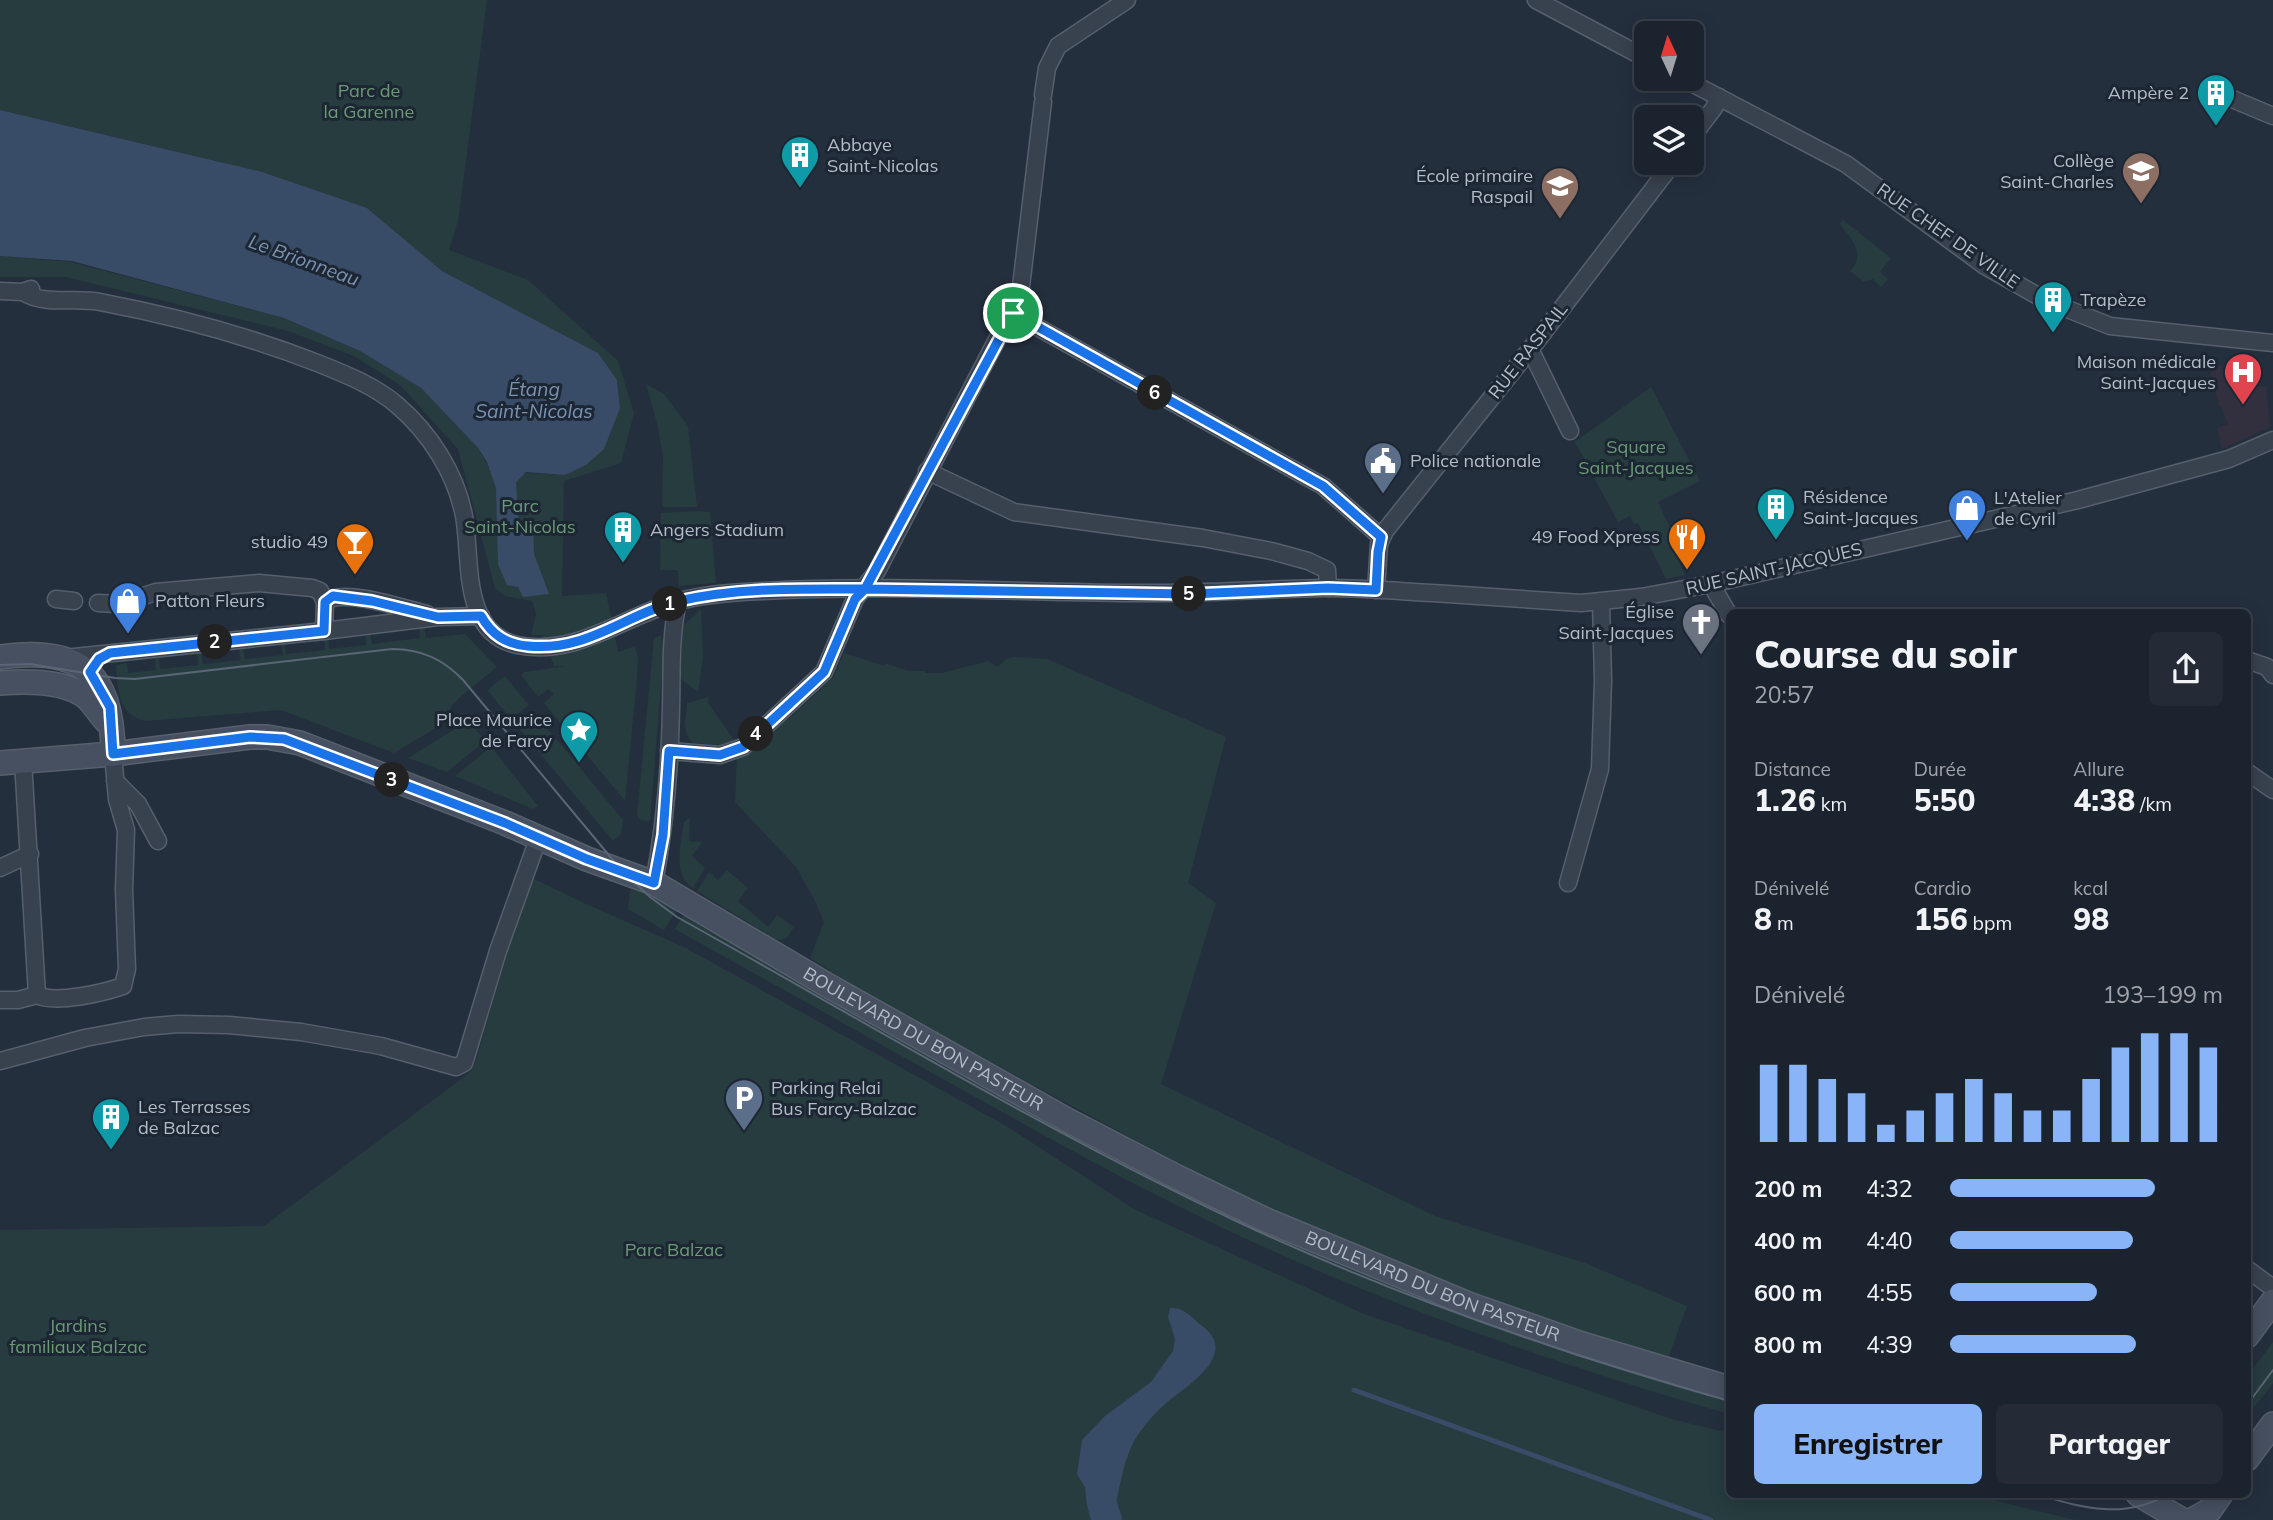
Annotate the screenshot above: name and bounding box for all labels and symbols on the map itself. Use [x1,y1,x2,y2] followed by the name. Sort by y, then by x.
[1634,21,1704,91] north arrow
[2195,72,2237,127] building icon: Ampère 2
[324,79,414,123] park label: Parc de la Garenne
[2108,81,2189,104] place label: Ampère 2
[827,133,938,177] place label: Abbaye Saint-Nicolas
[779,134,821,189] building icon: Abbaye Saint-Nicolas
[2000,149,2114,193] place label: Collège Saint-Charles
[2120,150,2162,205] school or university icon: Collège Saint-Charles
[1416,164,1533,208] place label: École primaire Raspail
[1539,165,1581,220] school or university icon: École primaire Raspail
[1873,178,2024,293] street label: RUE CHEF DE VILLE
[246,229,363,291] water label: Le Brionneau
[2032,279,2074,334] building icon: Trapèze
[983,283,1043,343] pin
[2080,288,2146,311] place label: Trapèze
[1483,298,1572,403] street label: RUE RASPAIL
[2077,350,2216,394] place label: Maison médicale Saint-Jacques
[2222,351,2264,406] hospital icon: Maison médicale Saint-Jacques
[1138,376,1172,410] pin: 6
[475,377,593,423] water label: Étang Saint-Nicolas
[1578,435,1694,479] park label: Square Saint-Jacques
[1362,440,1404,495] public building icon: Police nationale
[1410,449,1541,472] place label: Police nationale
[1803,485,1919,529] place label: Résidence Saint-Jacques
[1755,486,1797,541] building icon: Résidence Saint-Jacques
[1994,486,2062,530] place label: L'Atelier de Cyril
[1946,487,1988,542] shop icon: L'Atelier de Cyril
[464,494,576,538] park label: Parc Saint-Nicolas
[602,509,644,564] building icon: Angers Stadium
[1666,516,1708,571] restaurant icon: 49 Food Xpress
[650,518,784,541] place label: Angers Stadium
[334,521,376,576] bar icon: studio 49
[1531,525,1660,548] place label: 49 Food Xpress
[251,530,328,553] place label: studio 49
[1684,537,1864,600] street label: RUE SAINT-JACQUES
[1172,576,1206,612] pin: 5
[107,580,149,635] shop icon: Patton Fleurs
[652,586,688,622] pin: 1
[155,589,265,612] place label: Patton Fleurs
[1558,600,1674,644] place label: Église Saint-Jacques
[1680,601,1722,656] church icon: Église Saint-Jacques
[198,624,232,660] pin: 2
[436,708,552,752] place label: Place Maurice de Farcy
[558,709,600,764] place icon: Place Maurice de Farcy
[738,716,774,752] pin: 4
[374,762,410,798] pin: 3
[799,962,1048,1115] street label: BOULEVARD DU BON PASTEUR
[771,1076,916,1120] place label: Parking Relai Bus Farcy-Balzac
[723,1077,765,1132] parking icon: Parking Relai Bus Farcy-Balzac
[138,1095,251,1139] place label: Les Terrasses de Balzac
[90,1096,132,1151] building icon: Les Terrasses de Balzac
[1302,1225,1563,1346] street label: BOULEVARD DU BON PASTEUR
[625,1238,723,1261] park label: Parc Balzac
[9,1314,147,1358] park label: Jardins familiaux Balzac

